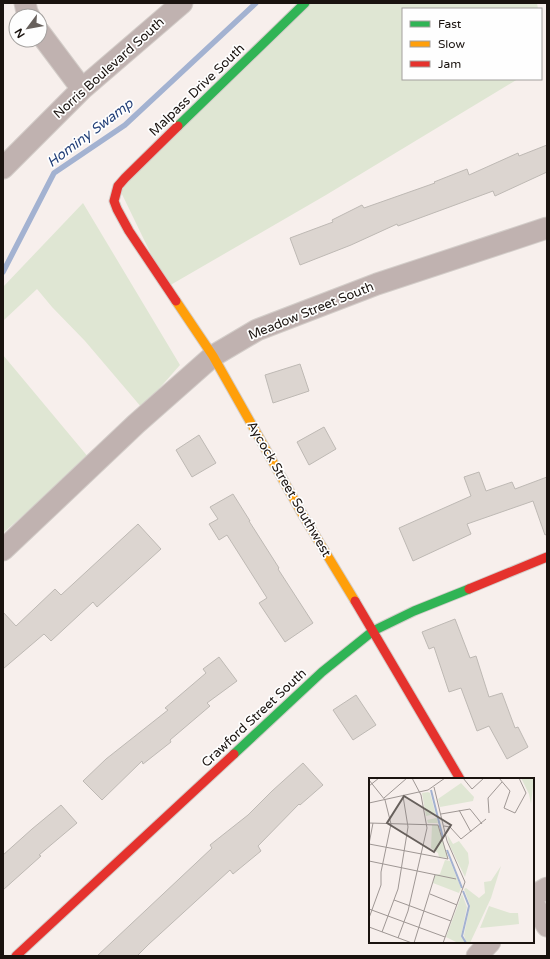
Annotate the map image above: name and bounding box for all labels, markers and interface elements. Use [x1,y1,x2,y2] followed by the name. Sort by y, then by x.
[8,8,48,48] north arrow
[402,8,542,80] legend
[50,14,168,122] street label: Norris Boulevard South
[438,17,462,31] text: Fast
[12,26,28,40] text: N
[438,37,465,51] text: Slow
[146,40,248,140] street label: Malpass Drive South
[438,57,461,71] text: Jam
[44,94,137,171] water label: Hominy Swamp
[246,278,376,344] street label: Meadow Street South
[244,418,334,560] street label: Aycock Street Southwest
[198,665,310,771] street label: Crawford Street South
[369,778,534,943] inset map

